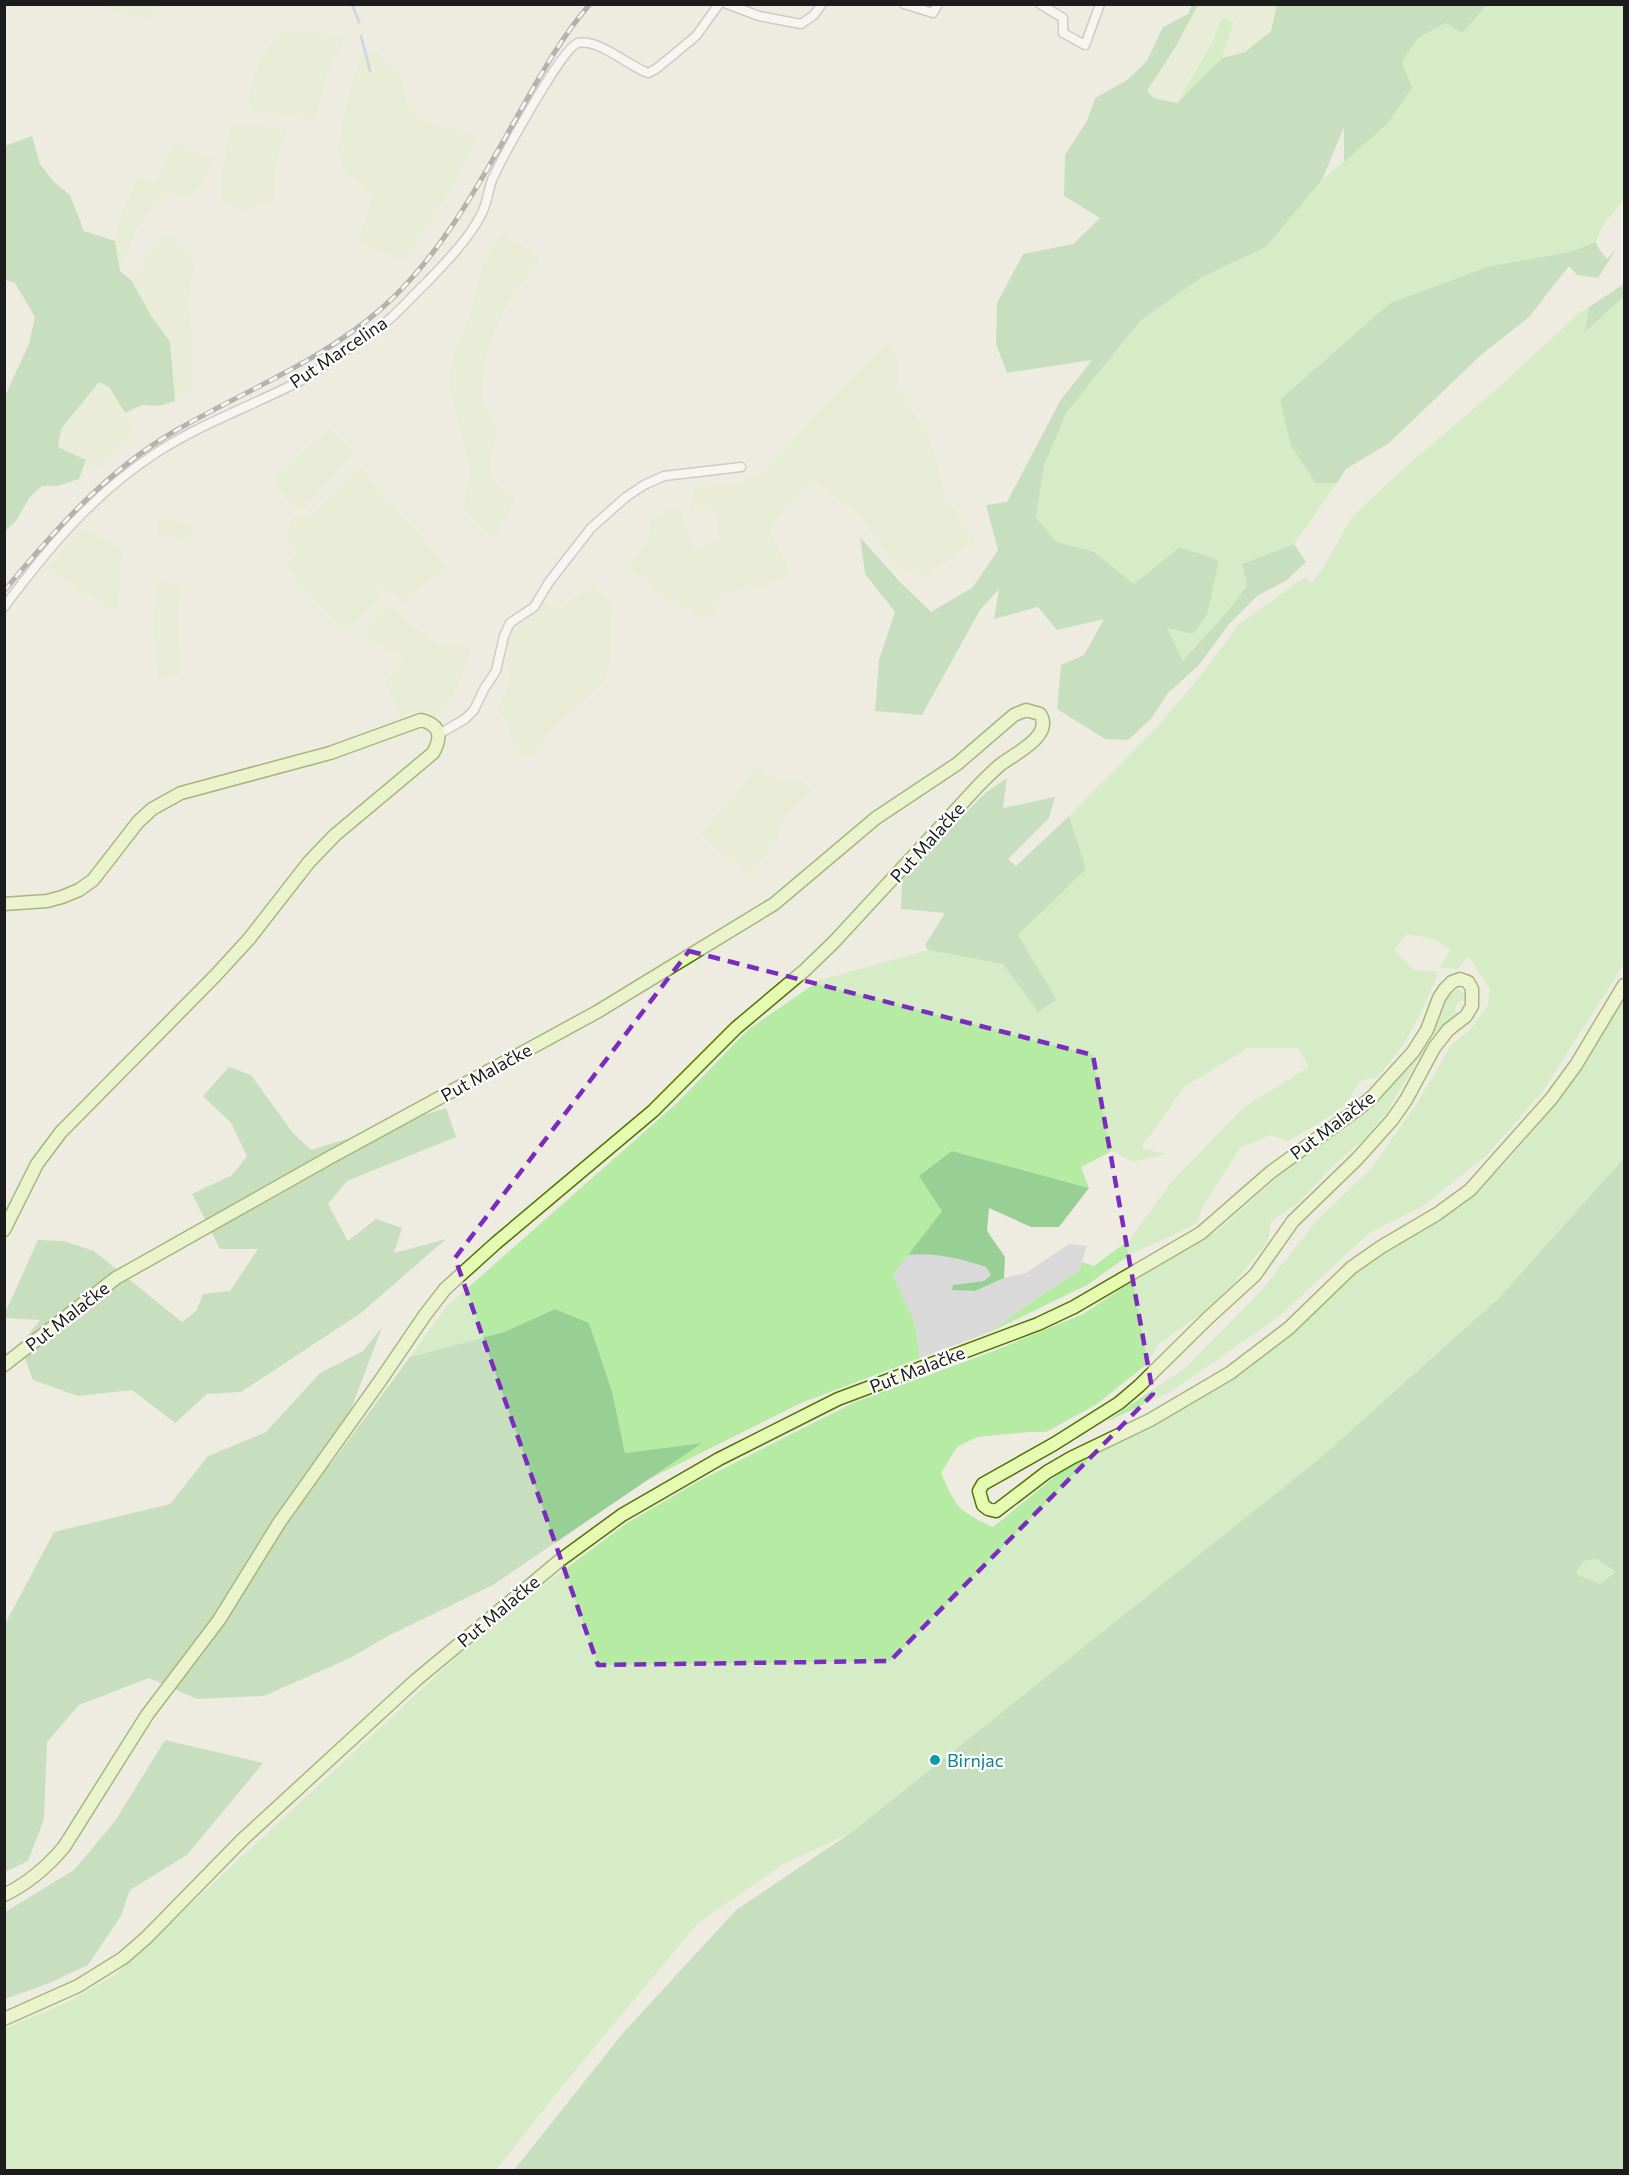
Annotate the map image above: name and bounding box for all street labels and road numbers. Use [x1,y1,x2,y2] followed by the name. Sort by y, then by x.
[285,311,391,393] street label: Put Marcelina
[885,797,969,887] street label: Put Malačke
[437,1038,535,1106] street label: Put Malačke
[1285,1086,1379,1164] street label: Put Malačke
[21,1276,113,1356] street label: Put Malačke
[866,1341,968,1397] street label: Put Malačke
[452,1570,544,1652] street label: Put Malačke

